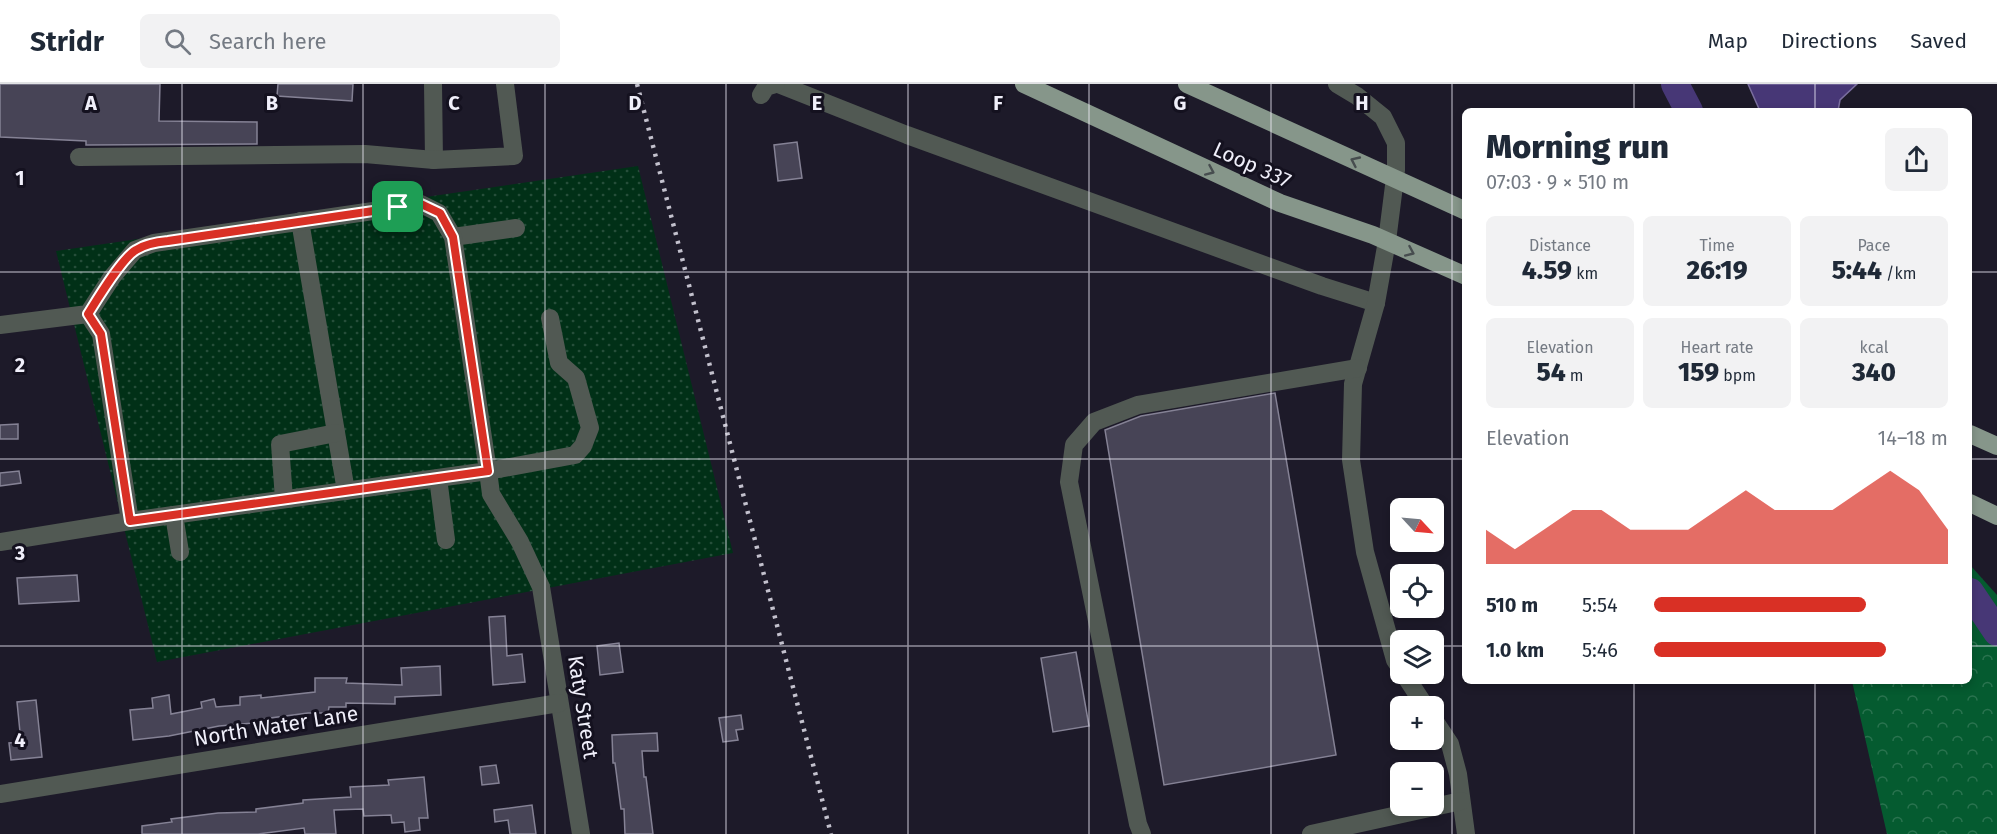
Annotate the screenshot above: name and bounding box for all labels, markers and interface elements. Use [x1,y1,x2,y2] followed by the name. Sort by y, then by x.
[140,14,560,68] search box
[30,25,104,58] text: Stridr
[161,25,194,58] icon: search
[209,28,327,55] text: Search here
[1708,28,1748,54] text: Map
[1781,28,1877,54] text: Directions
[1910,28,1967,54] text: Saved
[84,91,98,115] text: A
[266,91,278,115] text: B
[448,91,460,115] text: C
[628,91,642,115] text: D
[812,91,822,115] text: E
[993,91,1003,115] text: F
[1174,91,1186,115] text: G
[1355,91,1369,115] text: H
[1486,127,1669,167] text: Morning run
[1885,128,1948,191] button: share
[1209,136,1295,194] street label: Loop 337
[1350,157,1361,169] one-way arrow
[1204,164,1215,176] one-way arrow
[15,166,25,190] text: 1
[1486,170,1629,194] text: 07:03 · 9 × 510 m
[372,181,423,232] pin
[381,190,414,223] icon: arrive
[1529,236,1591,255] text: Distance
[1699,236,1735,255] text: Time
[1857,236,1891,255] text: Pace
[1404,244,1415,256] one-way arrow
[1522,255,1572,286] text: 4.59
[1686,255,1748,286] text: 26:19
[1832,255,1882,286] text: 5:44
[1572,264,1598,283] text: km
[1882,264,1916,283] text: /km
[1526,338,1594,357] text: Elevation
[1681,338,1753,357] text: Heart rate
[1860,338,1888,357] text: kcal
[15,353,25,377] text: 2
[1536,357,1566,388] text: 54
[1678,357,1719,388] text: 159
[1852,357,1896,388] text: 340
[1566,366,1584,385] text: m
[1719,366,1756,385] text: bpm
[1486,426,1570,450] text: Elevation
[1878,426,1948,450] text: 14–18 m
[1390,498,1444,552] north arrow
[1390,498,1444,816] map controls
[14,541,25,565] text: 3
[1390,564,1444,618] button: locate
[1486,593,1538,617] text: 510 m
[1582,593,1618,617] text: 5:54
[1390,630,1444,684] button: layers
[1486,638,1544,662] text: 1.0 km
[1582,638,1618,662] text: 5:46
[562,654,604,761] street label: Katy Street
[1390,696,1444,750] button: +
[192,700,360,752] street label: North Water Lane
[14,728,26,752] text: 4
[1390,762,1444,816] button: −

